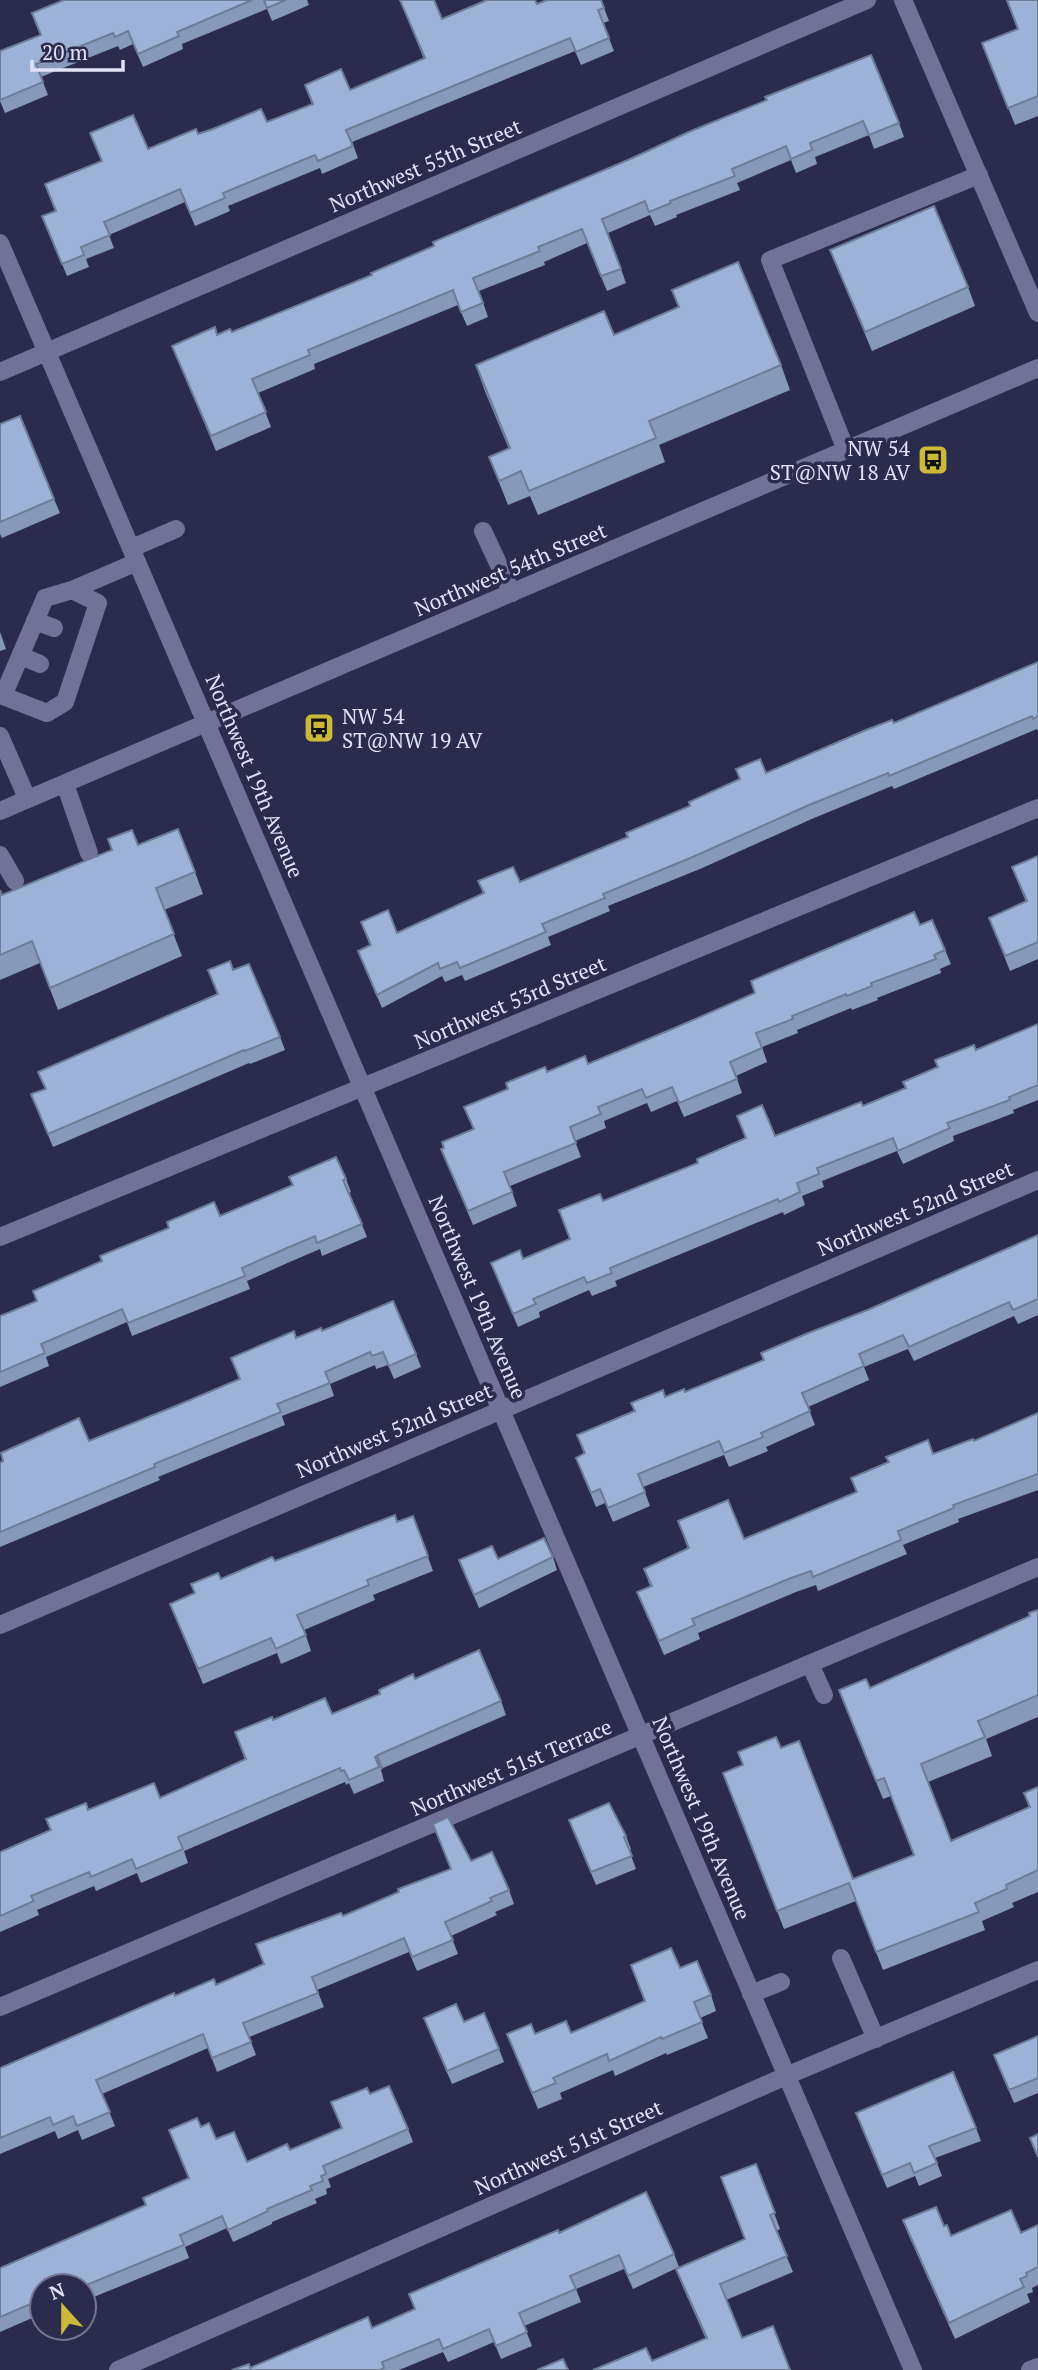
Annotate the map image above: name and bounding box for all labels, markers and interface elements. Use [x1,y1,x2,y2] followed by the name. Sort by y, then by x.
[32,28,122,72] scale bar
[42,38,88,66] text: 20 m
[325,112,526,218] street label: Northwest 55th Street
[770,434,911,486] place label: NW 54 ST@NW 18 AV
[916,443,950,477] bus stop icon: NW 54 ST@NW 18 AV
[410,516,611,622] street label: Northwest 54th Street
[199,670,311,882] street label: Northwest 19th Avenue
[342,702,483,754] place label: NW 54 ST@NW 19 AV
[302,711,336,745] bus stop icon: NW 54 ST@NW 19 AV
[410,949,610,1055] street label: Northwest 53rd Street
[813,1154,1017,1262] street label: Northwest 52nd Street
[422,1191,534,1403] street label: Northwest 19th Avenue
[292,1376,496,1484] street label: Northwest 52nd Street
[406,1712,616,1822] street label: Northwest 51st Terrace
[646,1712,758,1924] street label: Northwest 19th Avenue
[470,2093,667,2201] street label: Northwest 51st Street
[28,2272,98,2342] north arrow
[46,2276,68,2305] text: N

